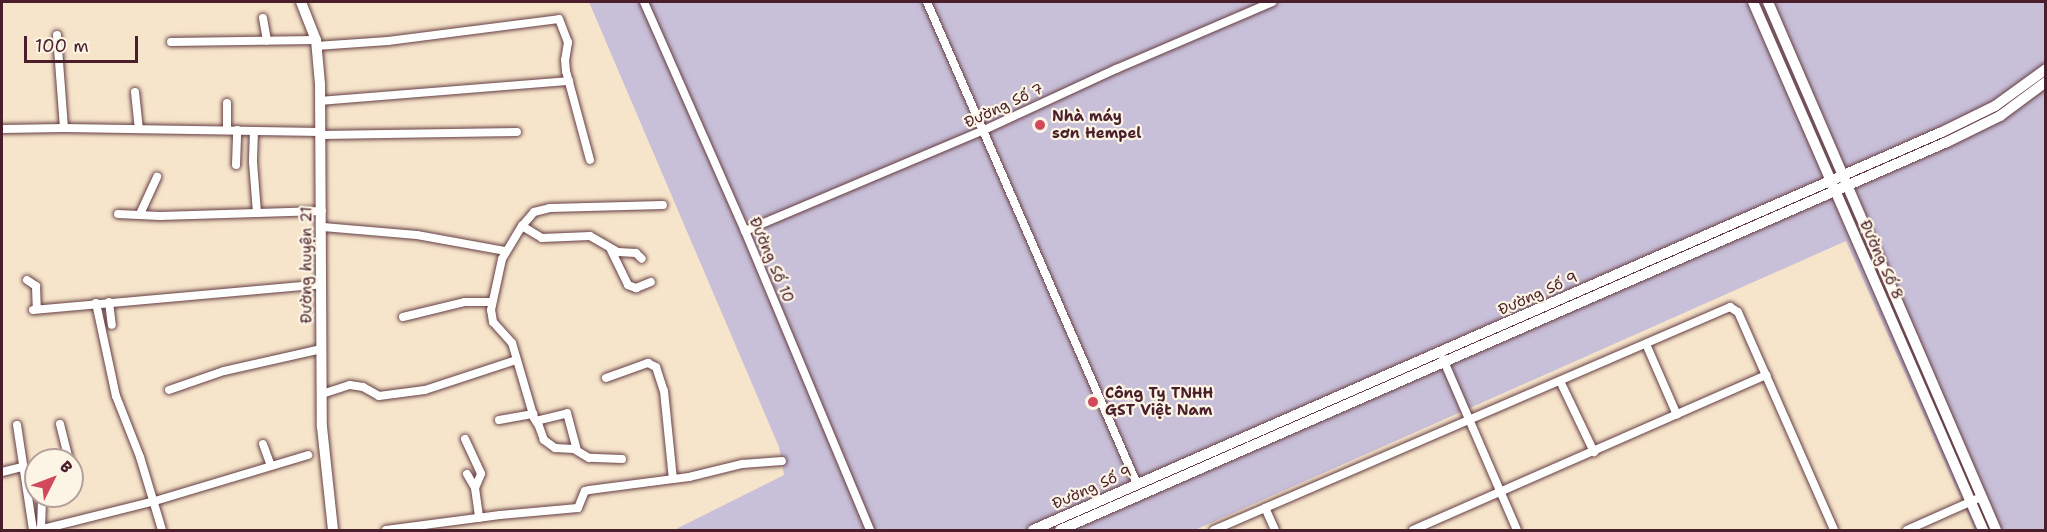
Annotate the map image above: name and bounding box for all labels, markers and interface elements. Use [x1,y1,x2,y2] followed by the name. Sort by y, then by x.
[27,24,141,62] scale bar
[35,34,89,58] text: 100 m
[962,80,1046,132] street label: Đường Số 7
[1052,107,1142,142] place label: Nhà máy sơn Hempel
[1033,118,1047,132] marker: Nhà máy sơn Hempel
[298,206,316,324] street label: Đường huyện 21
[745,215,797,305] street label: Đường Số 10
[1855,217,1907,303] street label: Đường Số 8
[1495,268,1581,320] street label: Đường Số 9
[1105,384,1213,419] place label: Công Ty TNHH GST Việt Nam
[1086,395,1100,409] marker: Công Ty TNHH GST Việt Nam
[24,448,84,508] north arrow
[55,456,77,478] text: B
[1049,462,1135,514] street label: Đường Số 9

